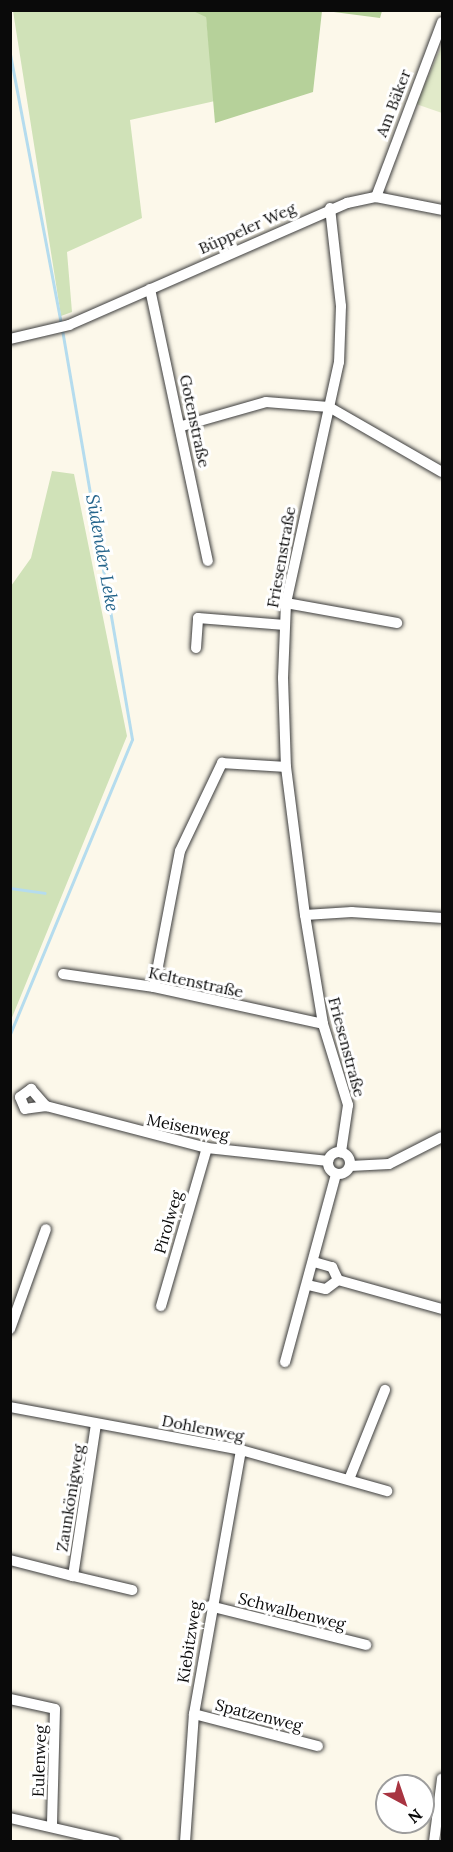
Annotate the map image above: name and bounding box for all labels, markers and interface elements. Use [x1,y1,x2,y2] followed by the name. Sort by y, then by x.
[371,67,415,139] street label: Am Bäker
[196,198,298,258] street label: Büppeler Weg
[176,373,214,469] street label: Gotenstraße
[81,493,123,613] water label: Südender Leke
[263,505,299,609] street label: Friesenstraße
[147,963,245,1001] street label: Keltenstraße
[324,995,370,1099] street label: Friesenstraße
[145,1110,231,1144] street label: Meisenweg
[150,1188,186,1256] street label: Pirolweg
[160,1411,246,1445] street label: Dohlenweg
[52,1443,88,1553] street label: Zaunkönigweg
[236,1588,348,1634] street label: Schwalbenweg
[173,1600,205,1684] street label: Kiebitzweg
[213,1695,305,1735] street label: Spatzenweg
[28,1725,50,1797] street label: Eulenweg
[375,1774,435,1834] north arrow
[404,1805,426,1828] text: N

